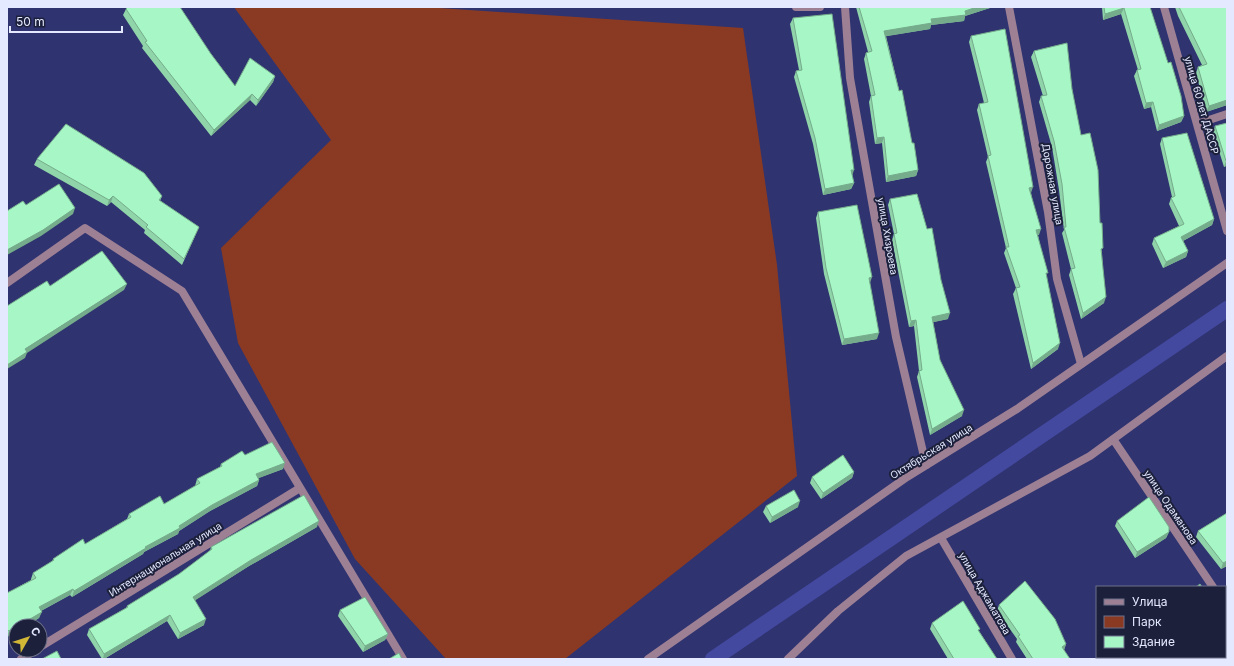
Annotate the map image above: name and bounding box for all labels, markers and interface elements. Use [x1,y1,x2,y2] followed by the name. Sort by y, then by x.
[10,8,122,34] scale bar
[16,14,45,29] text: 50 m
[1182,55,1222,155] street label: улица 60 лет ДАССР
[1040,142,1066,226] street label: Дорожная улица
[875,196,901,276] street label: улица Хизроева
[888,421,974,481] street label: Октябрьская улица
[1142,467,1200,547] street label: улица Одаманова
[106,519,224,599] street label: Интернациональная улица
[957,550,1013,636] street label: улица Аджаматова
[1096,586,1226,658] legend
[1132,594,1167,609] text: Улица
[1132,614,1162,629] text: Парк
[8,618,48,658] north arrow
[28,624,44,639] text: С
[1132,634,1175,649] text: Здание

